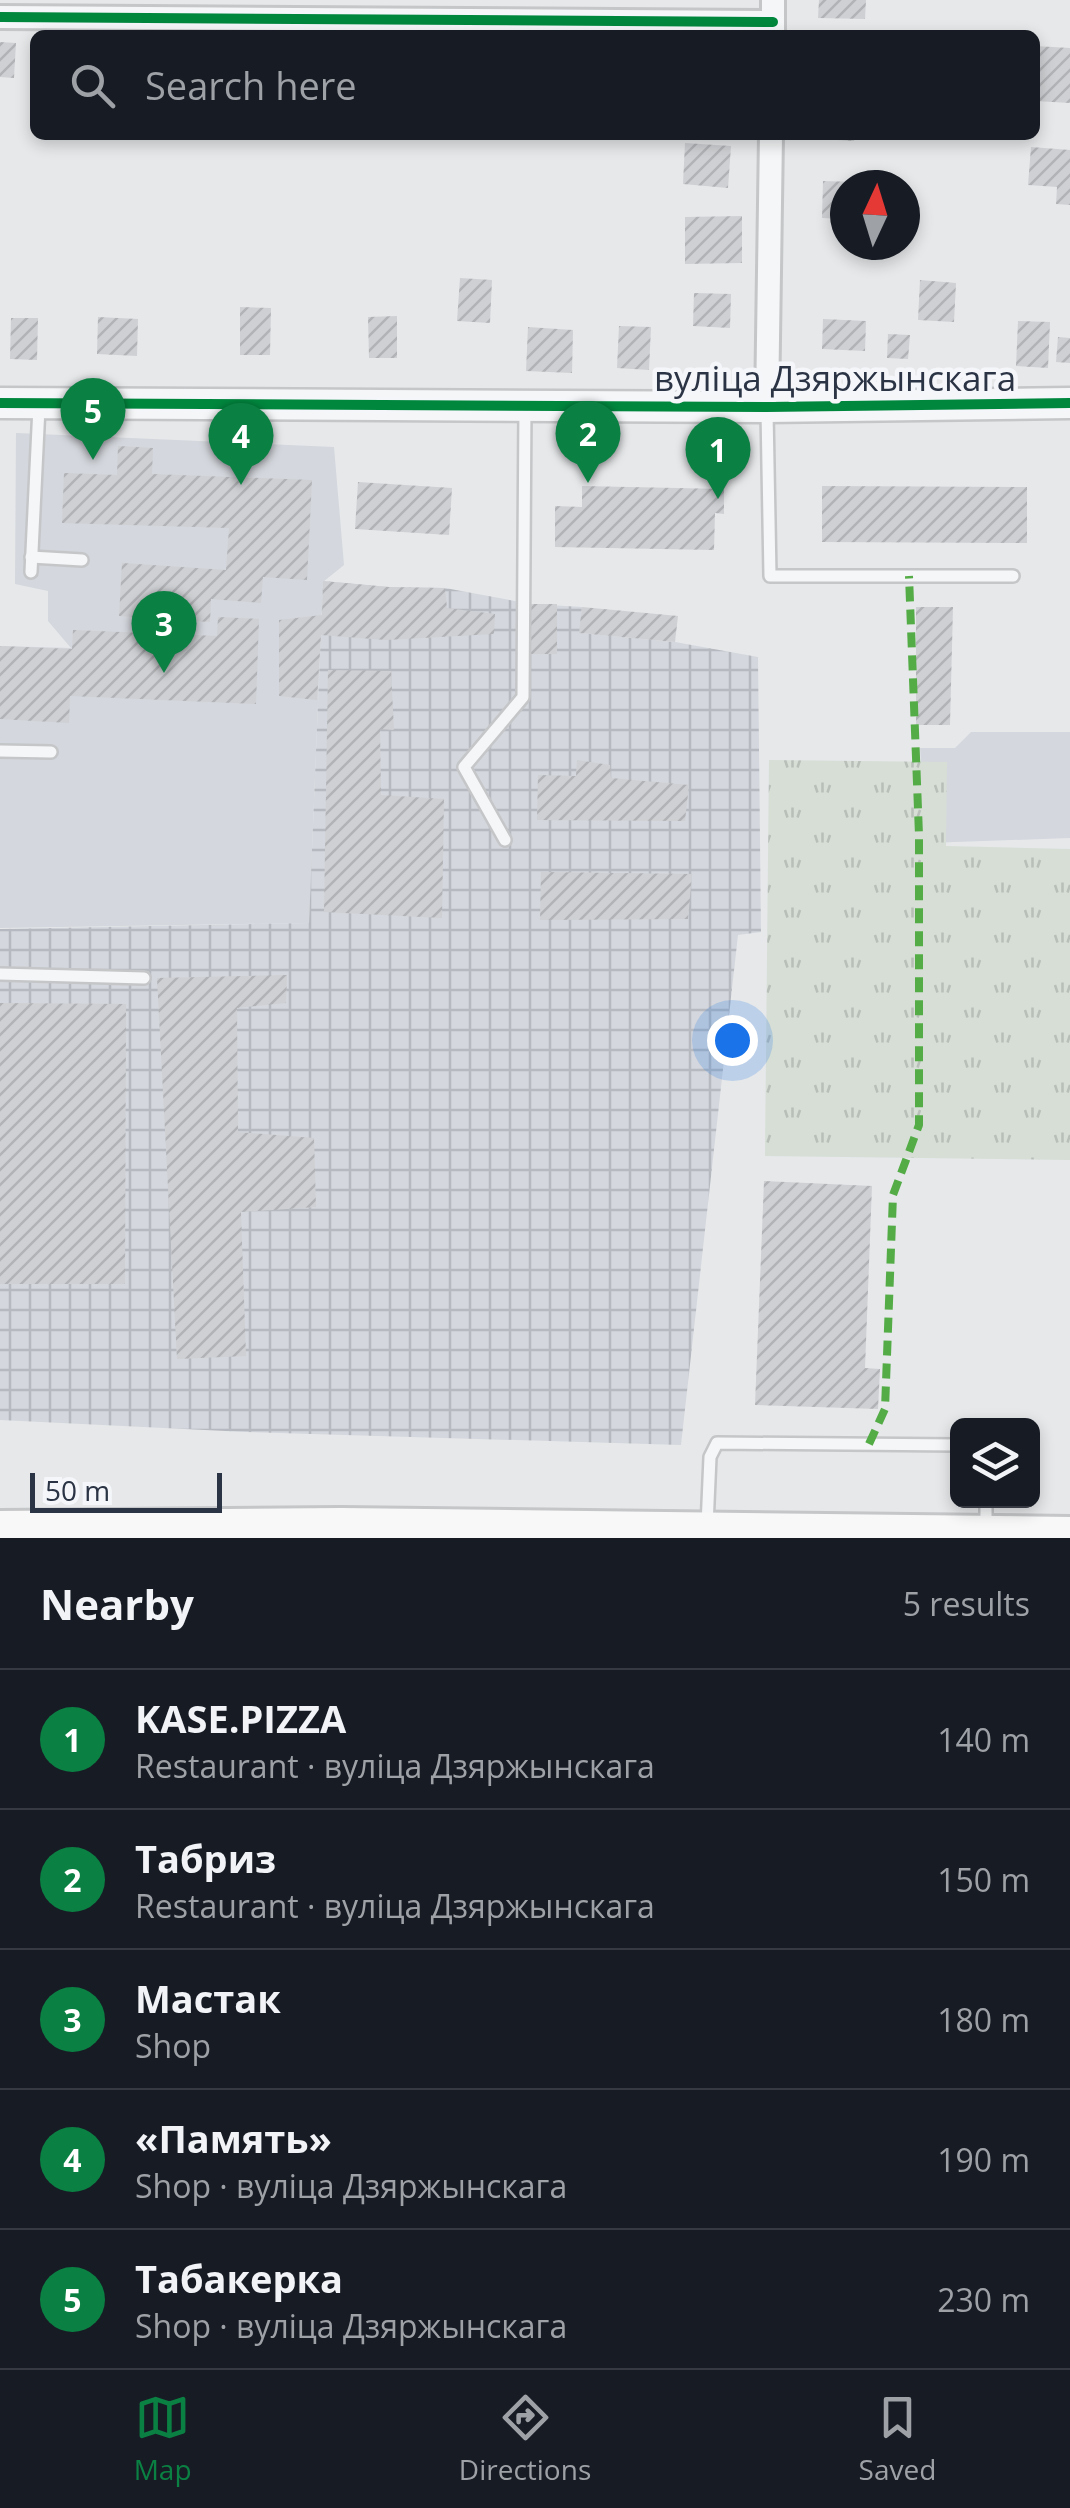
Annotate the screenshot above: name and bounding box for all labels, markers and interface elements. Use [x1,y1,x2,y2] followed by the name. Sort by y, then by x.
[30,30,1040,140] search box
[65,58,120,113] icon: search
[145,59,357,111] text: Search here
[830,170,920,260] north arrow
[654,354,1016,401] street label: вуліца Дзяржынскага
[61,378,126,460] pin: 5
[556,400,620,483] pin: 2
[208,402,274,485] pin: 4
[686,416,750,499] pin: 1
[132,590,196,673] pin: 3
[707,1015,758,1066] your location
[950,1418,1040,1508] map controls
[950,1418,1040,1508] button: layers
[30,1468,222,1512] scale bar
[45,1471,110,1509] text: 50 m
[40,1575,194,1632] text: Nearby
[903,1582,1030,1625] text: 5 results
[135,1692,346,1744] text: KASE.PIZZA
[63,1718,82,1761] text: 1
[937,1718,1030,1761] text: 140 m
[135,1744,655,1787] text: Restaurant · вуліца Дзяржынскага
[135,1832,276,1884] text: Табриз
[63,1858,82,1901] text: 2
[937,1858,1030,1901] text: 150 m
[135,1884,655,1927] text: Restaurant · вуліца Дзяржынскага
[135,1972,281,2024] text: Мастак
[63,1998,82,2041] text: 3
[937,1998,1030,2041] text: 180 m
[135,2024,211,2067] text: Shop
[135,2112,332,2164] text: «Память»
[63,2138,82,2181] text: 4
[937,2138,1030,2181] text: 190 m
[135,2164,567,2207] text: Shop · вуліца Дзяржынскага
[135,2252,343,2304] text: Табакерка
[63,2278,82,2321] text: 5
[937,2278,1030,2321] text: 230 m
[135,2304,567,2347] text: Shop · вуліца Дзяржынскага
[134,2390,192,2488] tab: Map
[459,2390,591,2488] tab: Directions
[859,2390,936,2488] tab: Saved

